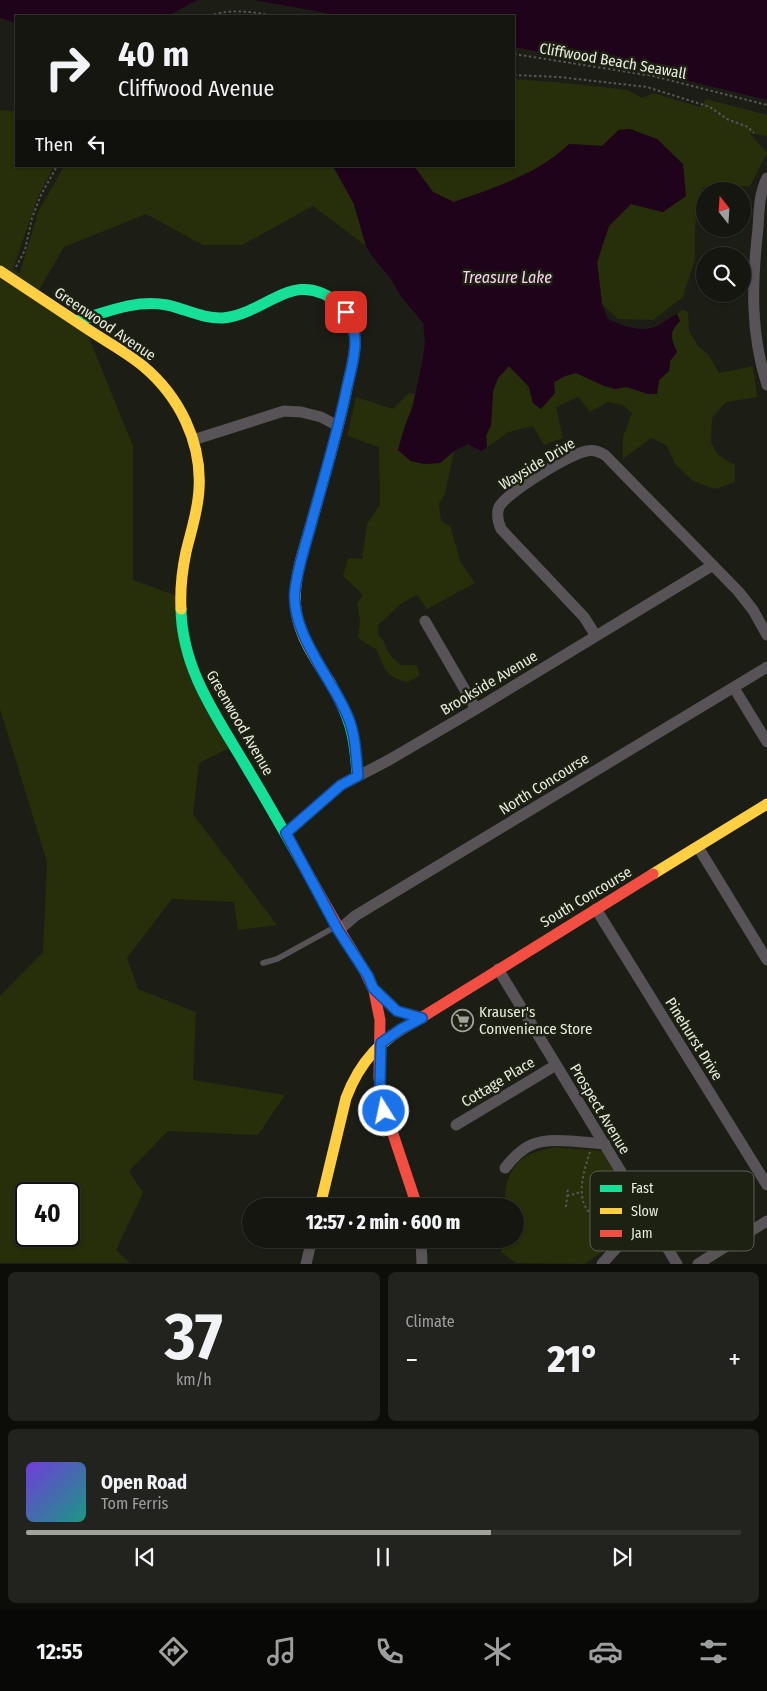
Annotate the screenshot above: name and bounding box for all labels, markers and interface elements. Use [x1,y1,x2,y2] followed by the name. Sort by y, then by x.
[118,33,189,75] text: 40 m
[35,35,100,100] icon: right
[538,39,688,83] street label: Cliffwood Beach Seawall
[118,75,274,102] text: Cliffwood Avenue
[83,130,111,158] icon: left
[35,133,73,156] text: Then
[696,182,751,238] north arrow
[696,182,751,302] map controls
[696,247,751,302] button: search
[462,268,552,287] water label: Treasure Lake
[51,283,159,365] street label: Greenwood Avenue
[325,291,367,333] pin
[332,298,360,326] icon: arrive
[496,434,578,494] street label: Wayside Drive
[437,647,541,719] street label: Brookside Avenue
[203,667,277,779] street label: Greenwood Avenue
[496,749,592,819] street label: North Concourse
[537,863,635,931] street label: South Concourse
[661,994,727,1084] street label: Pinehurst Drive
[479,1003,592,1038] place label: Krauser's Convenience Store
[451,1009,475,1033] supermarket icon: Krauser's Convenience Store
[458,1053,538,1111] street label: Cottage Place
[566,1061,634,1157] street label: Prospect Avenue
[357,1084,409,1136] position arrow
[590,1171,754,1251] legend
[631,1180,654,1197] text: Fast
[15,1182,80,1247] speed limit sign: 40
[631,1203,658,1220] text: Slow
[306,1211,460,1234] text: 12:57 · 2 min · 600 m
[631,1225,652,1242] text: Jam
[165,1298,223,1376] text: 37
[406,1312,455,1331] text: Climate
[547,1336,599,1382] text: 21°
[406,1343,418,1376] text: −
[728,1343,741,1376] text: +
[176,1370,212,1389] text: km/h
[101,1471,187,1494] text: Open Road
[101,1494,168,1513] text: Tom Ferris
[131,1543,159,1571] icon: previous
[369,1543,397,1571] icon: pause
[608,1543,636,1571] icon: next
[156,1634,191,1669] icon: directions
[264,1634,299,1669] icon: music
[372,1634,407,1669] icon: phone
[480,1634,515,1669] icon: climate
[588,1634,623,1669] icon: car
[696,1634,731,1669] icon: filters
[36,1638,83,1665] text: 12:55

